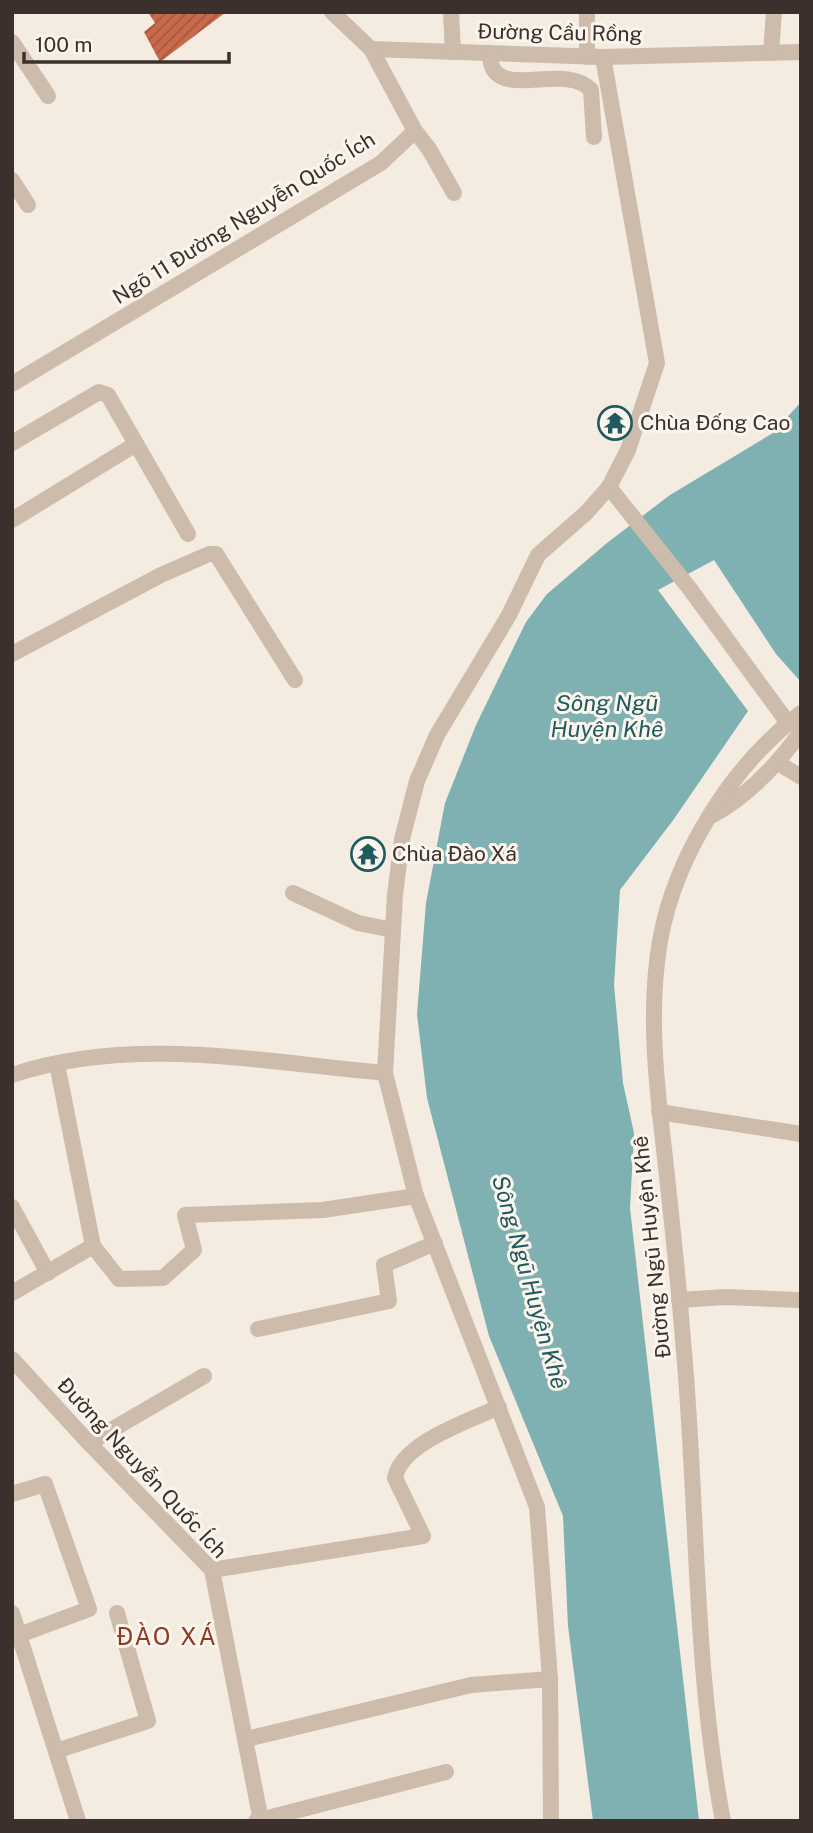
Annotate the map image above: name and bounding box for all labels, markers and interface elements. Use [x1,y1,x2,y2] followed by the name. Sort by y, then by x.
[477,19,643,46] street label: Đường Cầu Rồng
[24,21,229,65] scale bar
[35,32,92,57] text: 100 m
[108,126,380,309] street label: Ngõ 11 Đường Nguyễn Quốc Ích
[596,404,634,442] temple icon: Chùa Đống Cao
[640,410,790,435] place label: Chùa Đống Cao
[551,689,663,742] water label: Sông Ngũ Huyện Khê
[349,835,387,873] temple icon: Chùa Đào Xá
[392,841,517,866] place label: Chùa Đào Xá
[627,1135,676,1360] street label: Đường Ngũ Huyện Khê
[487,1172,574,1392] water label: Sông Ngũ Huyện Khê
[52,1372,232,1563] street label: Đường Nguyễn Quốc Ích
[116,1622,218,1650] district label: ĐÀO XÁ

